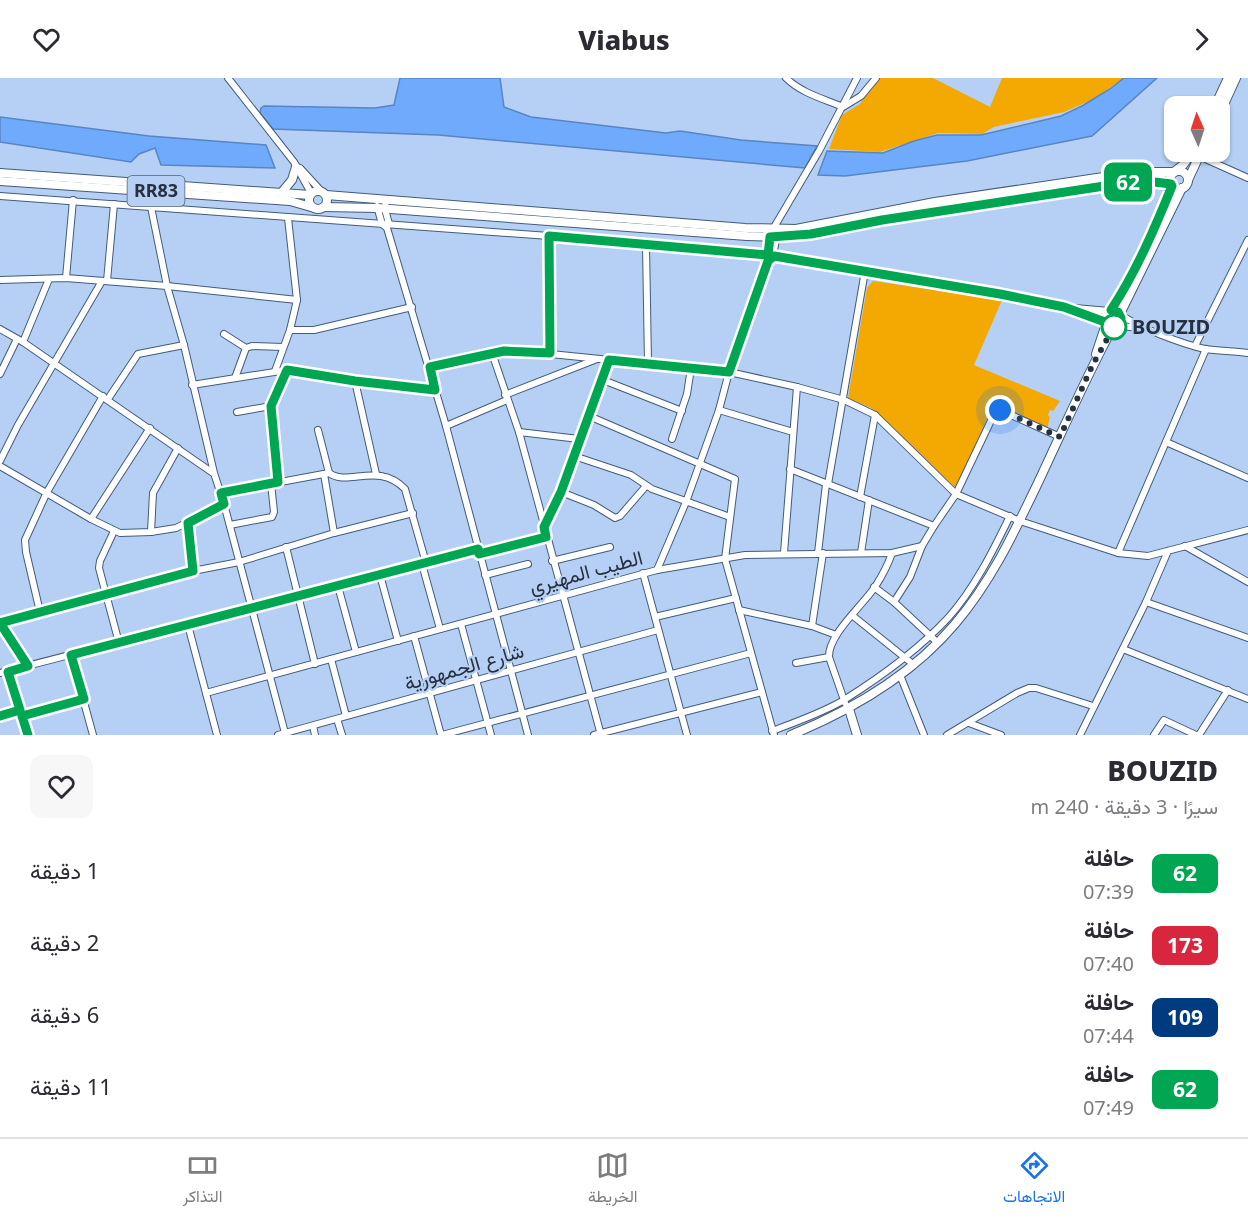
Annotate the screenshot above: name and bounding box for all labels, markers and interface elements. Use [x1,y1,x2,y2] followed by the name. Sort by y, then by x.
[578,21,670,58] text: Viabus
[30,23,63,56] icon: heart
[1185,23,1218,56] icon: forward
[1164,96,1230,162] north arrow
[1164,96,1230,162] map controls
[1101,162,1155,202] line badge: 62
[1116,168,1140,196] text: 62
[128,176,184,206] road number: RR83
[1132,313,1210,340] place label: BOUZID
[1101,314,1127,340] marker: BOUZID
[985,395,1015,425] your location
[526,543,647,604] street label: الطيب المهيري
[401,637,527,697] street label: شارع الجمهورية
[1107,751,1218,789] text: BOUZID
[30,755,93,818] button: heart
[1031,793,1218,820] text: سيرًا · 3 دقيقة · 240 m
[1084,842,1134,872] text: حافلة
[30,855,99,885] text: 1 دقيقة
[1173,859,1197,887] text: 62
[1083,878,1134,905] text: 07:39
[1084,914,1134,944] text: حافلة
[30,927,99,957] text: 2 دقيقة
[1167,931,1203,959] text: 173
[1083,950,1134,977] text: 07:40
[1084,986,1134,1016] text: حافلة
[30,999,99,1029] text: 6 دقيقة
[1167,1003,1203,1031] text: 109
[1083,1022,1134,1049] text: 07:44
[1084,1058,1134,1088] text: حافلة
[30,1071,112,1101] text: 11 دقيقة
[1173,1075,1197,1103] text: 62
[1083,1094,1134,1121] text: 07:49
[183,1149,222,1211] tab: التذاكر
[588,1149,637,1211] tab: الخريطة
[1003,1149,1065,1211] tab: الاتجاهات

